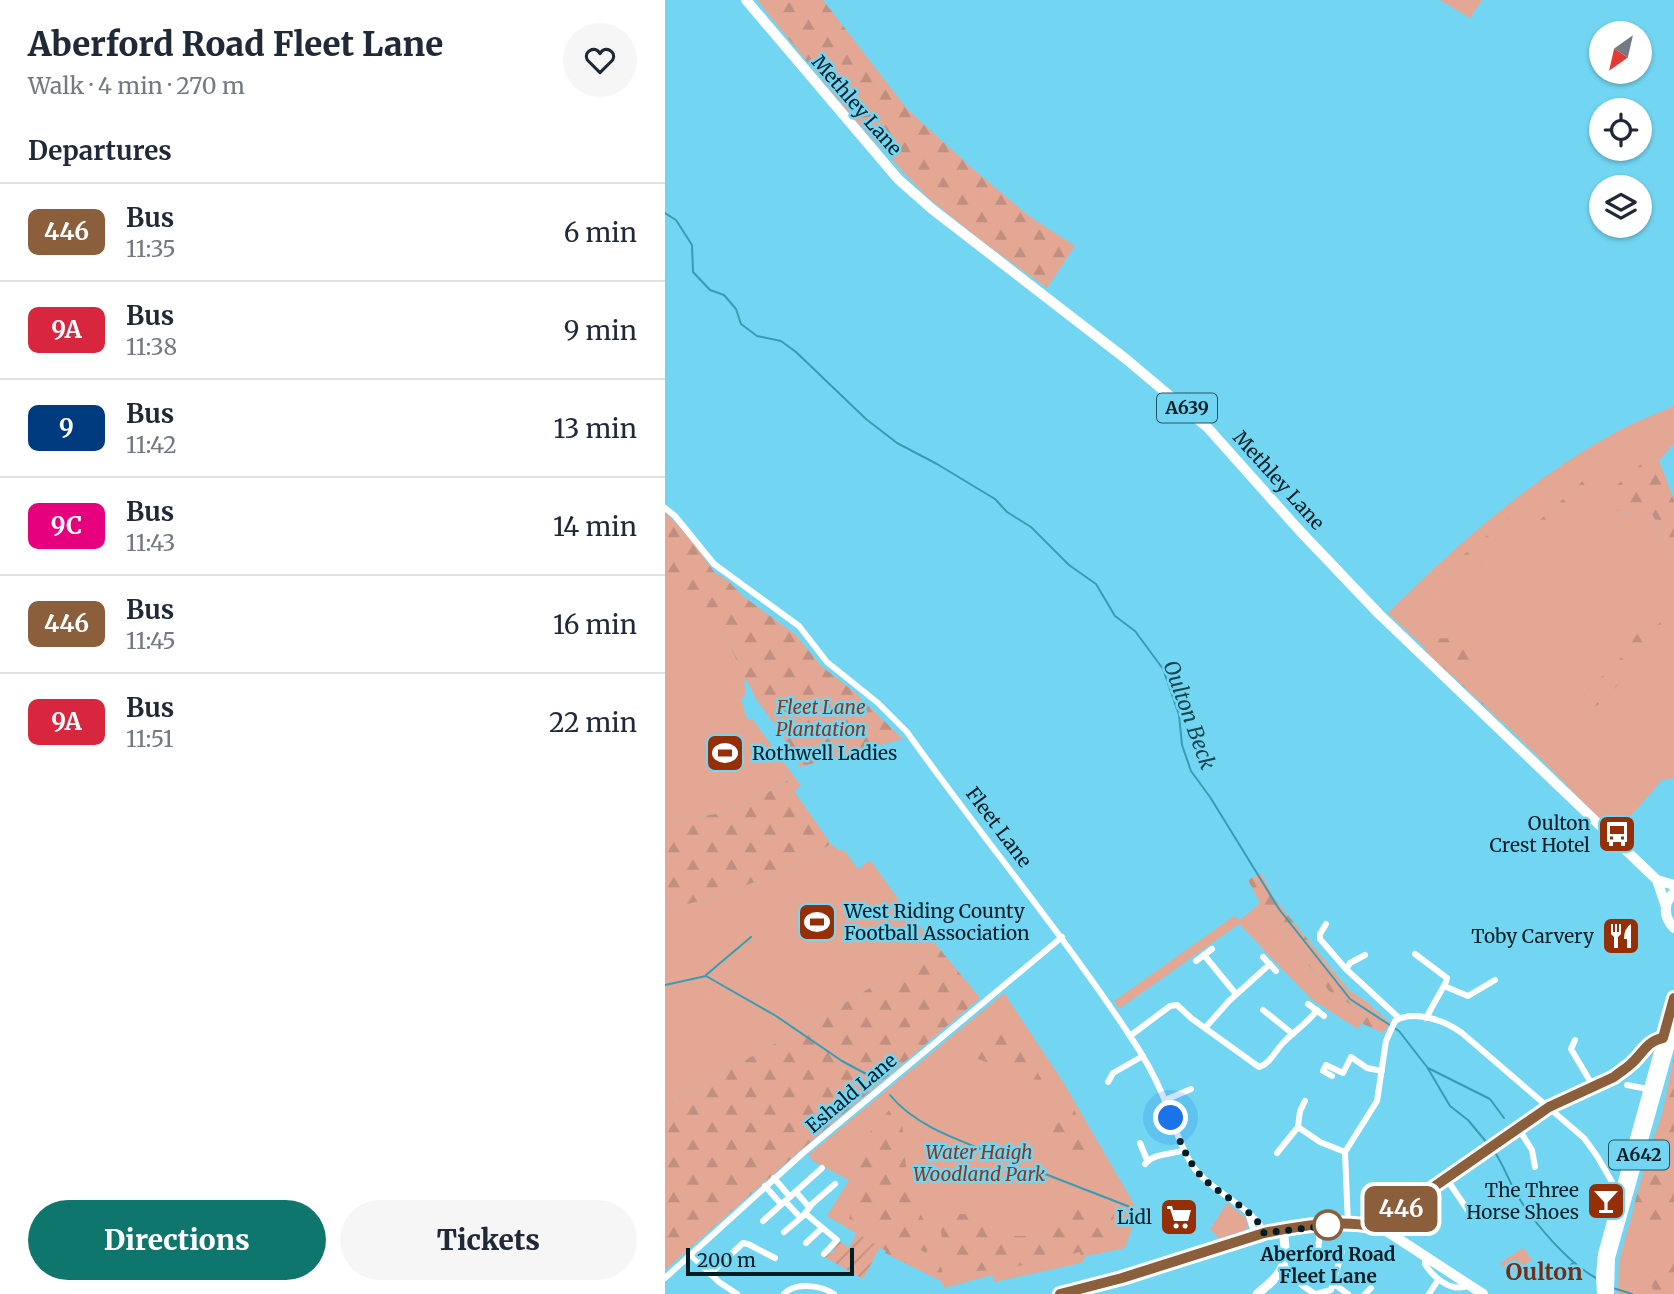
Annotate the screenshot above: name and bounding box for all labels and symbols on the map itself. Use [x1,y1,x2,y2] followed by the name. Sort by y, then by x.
[1589,21,1652,84] north arrow
[807,50,907,160] street label: Methley Lane
[1157,394,1217,422] road number: A639
[1228,426,1330,534] street label: Methley Lane
[1157,657,1222,773] water label: Oulton Beck
[775,695,866,741] park label: Fleet Lane Plantation
[704,732,746,774] sports icon: Rothwell Ladies
[752,741,897,765] place label: Rothwell Ladies
[961,782,1037,872] street label: Fleet Lane
[1490,811,1590,857] place label: Oulton Crest Hotel
[1596,813,1638,855] bus stop icon: Oulton Crest Hotel
[843,899,1030,945] place label: West Riding County Football Association
[796,901,838,943] sports icon: West Riding County Football Association
[1600,915,1642,957] restaurant icon: Toby Carvery
[1471,924,1594,948] place label: Toby Carvery
[801,1048,901,1138] street label: Eshald Lane
[1153,1100,1188,1135] your location
[913,1140,1046,1186] park label: Water Haigh Woodland Park
[1609,1140,1669,1170] road number: A642
[1466,1178,1579,1224] place label: The Three Horse Shoes
[1585,1180,1627,1222] bar icon: The Three Horse Shoes
[1361,1186,1441,1232] line badge: 446
[1158,1196,1200,1238] supermarket icon: Lidl
[1117,1205,1152,1229] place label: Lidl
[1313,1210,1343,1240] marker: Aberford Road Fleet Lane
[1259,1242,1396,1288] place label: Aberford Road Fleet Lane
[686,1245,854,1277] scale bar
[1505,1257,1583,1286] district label: Oulton

